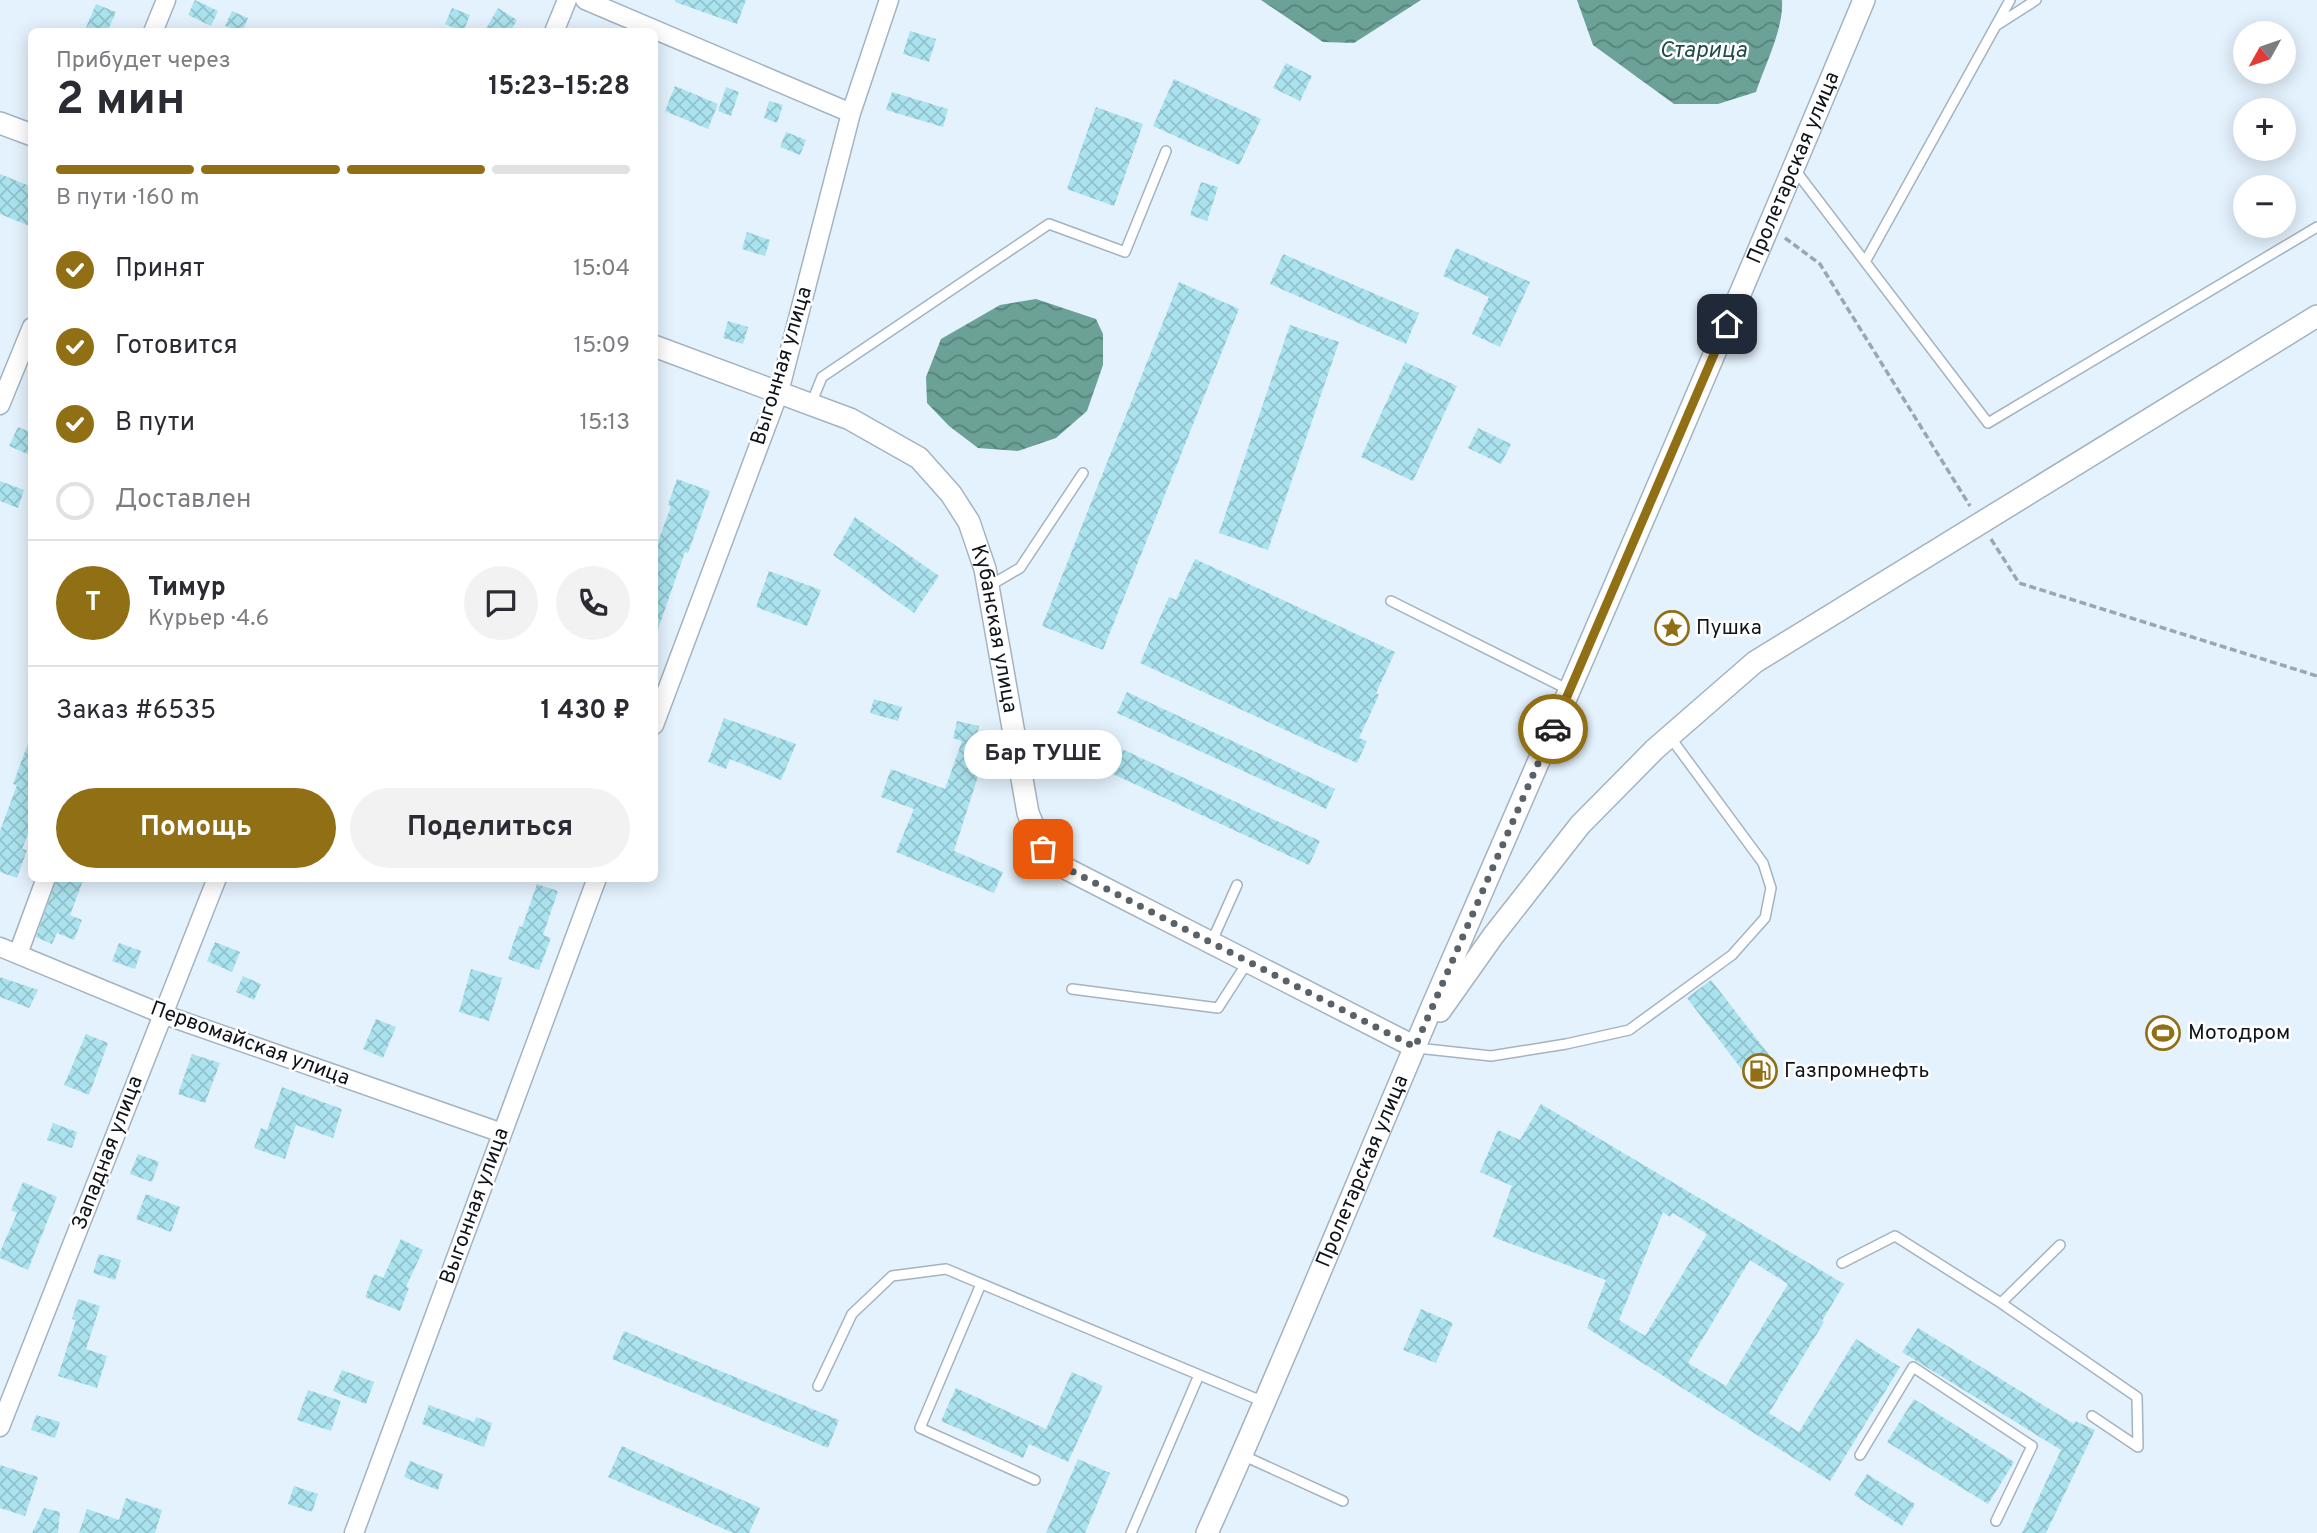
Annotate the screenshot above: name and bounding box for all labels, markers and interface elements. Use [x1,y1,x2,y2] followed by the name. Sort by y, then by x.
[2233,21,2296,84] north arrow
[2233,21,2296,238] map controls
[1659,37,1747,66] water label: Старица
[56,47,231,76] text: Прибудет через
[1741,67,1846,268] street label: Пролетарская улица
[488,71,630,104] text: 15:23–15:28
[56,72,185,131] text: 2 мин
[2233,98,2296,161] button: +
[2233,175,2296,238] button: −
[56,184,199,213] text: В пути · 160 m
[56,251,94,289] icon: check
[115,253,205,286] text: Принят
[573,255,630,284] text: 15:04
[745,283,819,449] street label: Выгонная улица
[1697,294,1757,354] pin
[1708,305,1746,343] icon: home
[56,328,94,366] icon: check
[115,330,238,363] text: Готовится
[573,332,630,361] text: 15:09
[56,405,94,443] icon: check
[115,407,195,440] text: В пути
[580,409,630,438] text: 15:13
[115,484,251,517] text: Доставлен
[964,541,1024,715] street label: Кубанская улица
[464,566,538,640] button: chat
[556,566,630,640] button: phone
[148,572,226,605] text: Тимур
[85,587,101,620] text: Т
[148,605,269,634] text: Курьер · 4.6
[1653,609,1691,647] place icon: Пушка
[1696,615,1762,642] place label: Пушка
[1518,694,1588,764] courier
[56,695,216,728] text: Заказ #6535
[541,695,630,728] text: 1 430 ₽
[1534,710,1572,748] icon: car
[964,730,1122,779] callout: Бар ТУШЕ
[985,740,1102,769] text: Бар ТУШЕ
[56,788,336,868] button: Помощь
[350,788,630,868] button: Поделиться
[1013,819,1073,879] pin
[1024,830,1062,868] icon: bag
[147,995,353,1093] street label: Первомайская улица
[2144,1014,2182,1052] sports icon: Мотодром
[2188,1020,2290,1047] place label: Мотодром
[1741,1052,1779,1090] fuel station icon: Газпромнефть
[1784,1058,1929,1085] place label: Газпромнефть
[1310,1071,1415,1271] street label: Пролетарская улица
[66,1072,150,1234] street label: Западная улица
[434,1124,516,1288] street label: Выгонная улица

